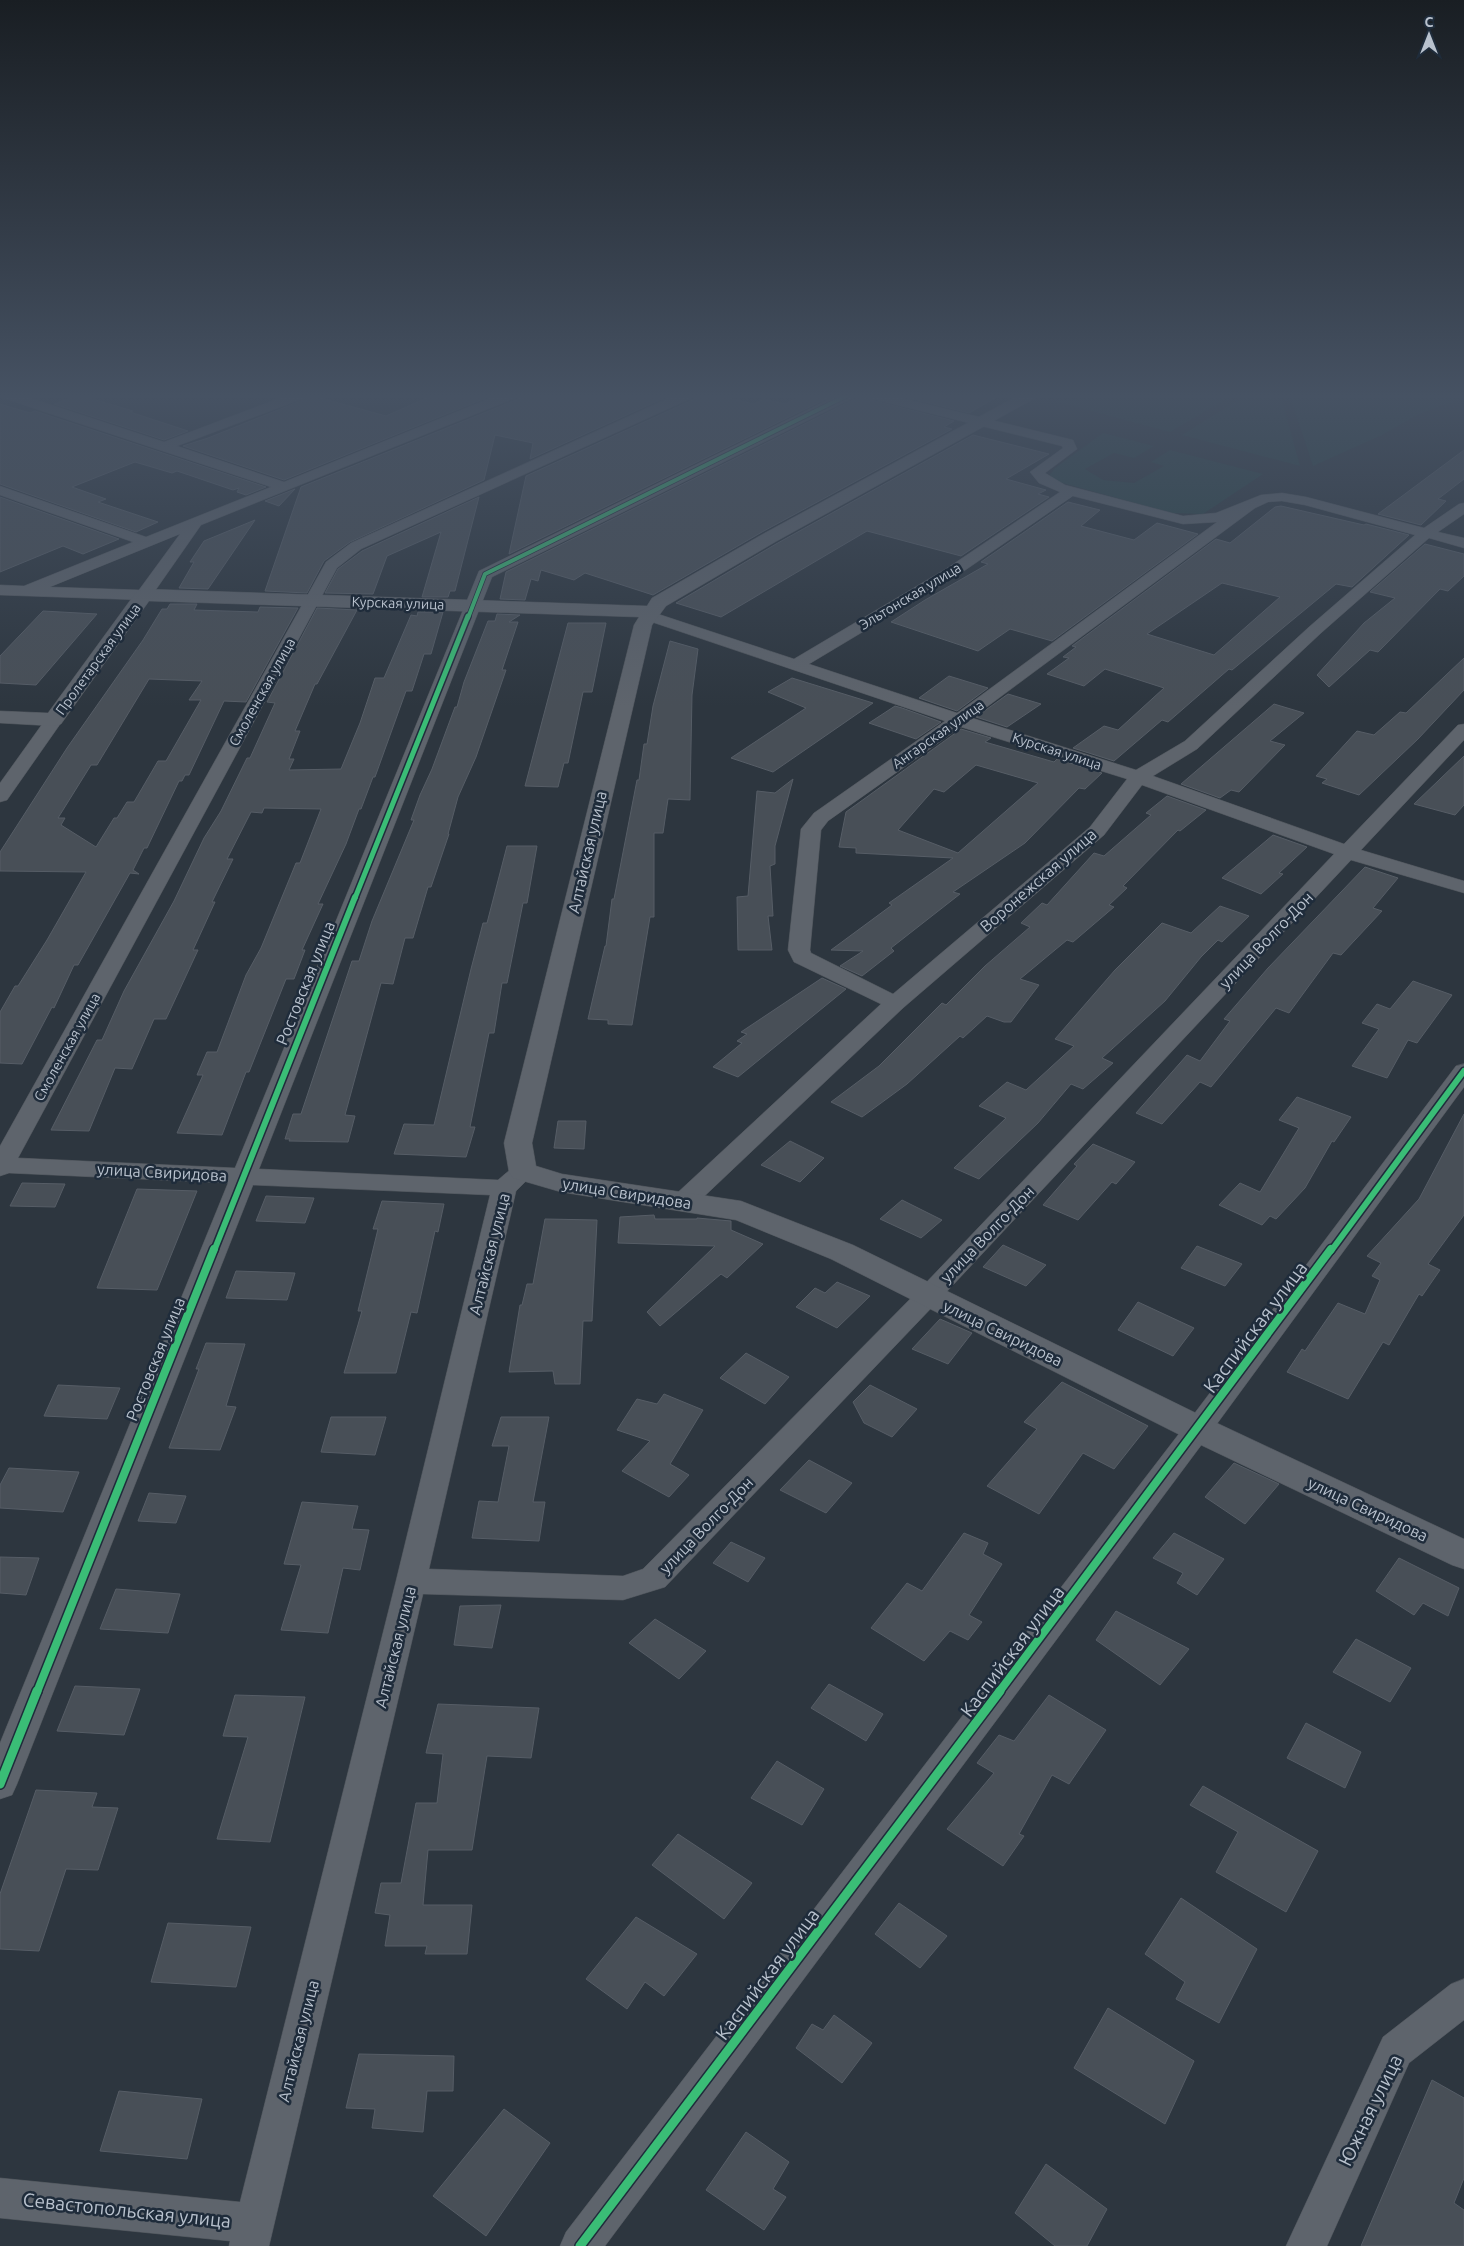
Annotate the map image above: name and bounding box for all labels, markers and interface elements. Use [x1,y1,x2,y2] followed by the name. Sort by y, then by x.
[1404,10,1454,60] north arrow
[1425,14,1434,30] text: С
[856,559,964,633] street label: Эльтонская улица
[351,593,445,613] street label: Курская улица
[52,600,144,718] street label: Пролетарская улица
[226,635,298,749] street label: Смоленская улица
[889,696,987,772] street label: Ангарская улица
[1010,729,1104,773] street label: Курская улица
[564,789,610,915] street label: Алтайская улица
[976,825,1100,935] street label: Воронежская улица
[1216,888,1316,992] street label: улица Волго-Дон
[272,919,338,1047] street label: Ростовская улица
[31,990,103,1104] street label: Смоленская улица
[97,1160,227,1184] street label: улица Свиридова
[561,1174,693,1212] street label: улица Свиридова
[937,1182,1037,1286] street label: улица Волго-Дон
[465,1191,513,1317] street label: Алтайская улица
[1199,1257,1311,1397] street label: Каспийская улица
[122,1295,188,1423] street label: Ростовская улица
[941,1296,1065,1370] street label: улица Свиридова
[656,1473,756,1577] street label: улица Волго-Дон
[1305,1473,1431,1545] street label: улица Свиридова
[956,1581,1068,1721] street label: Каспийская улица
[371,1584,419,1710] street label: Алтайская улица
[711,1904,823,2044] street label: Каспийская улица
[274,1978,322,2104] street label: Алтайская улица
[1334,2051,1406,2169] street label: Южная улица
[22,2188,232,2232] street label: Севастопольская улица

